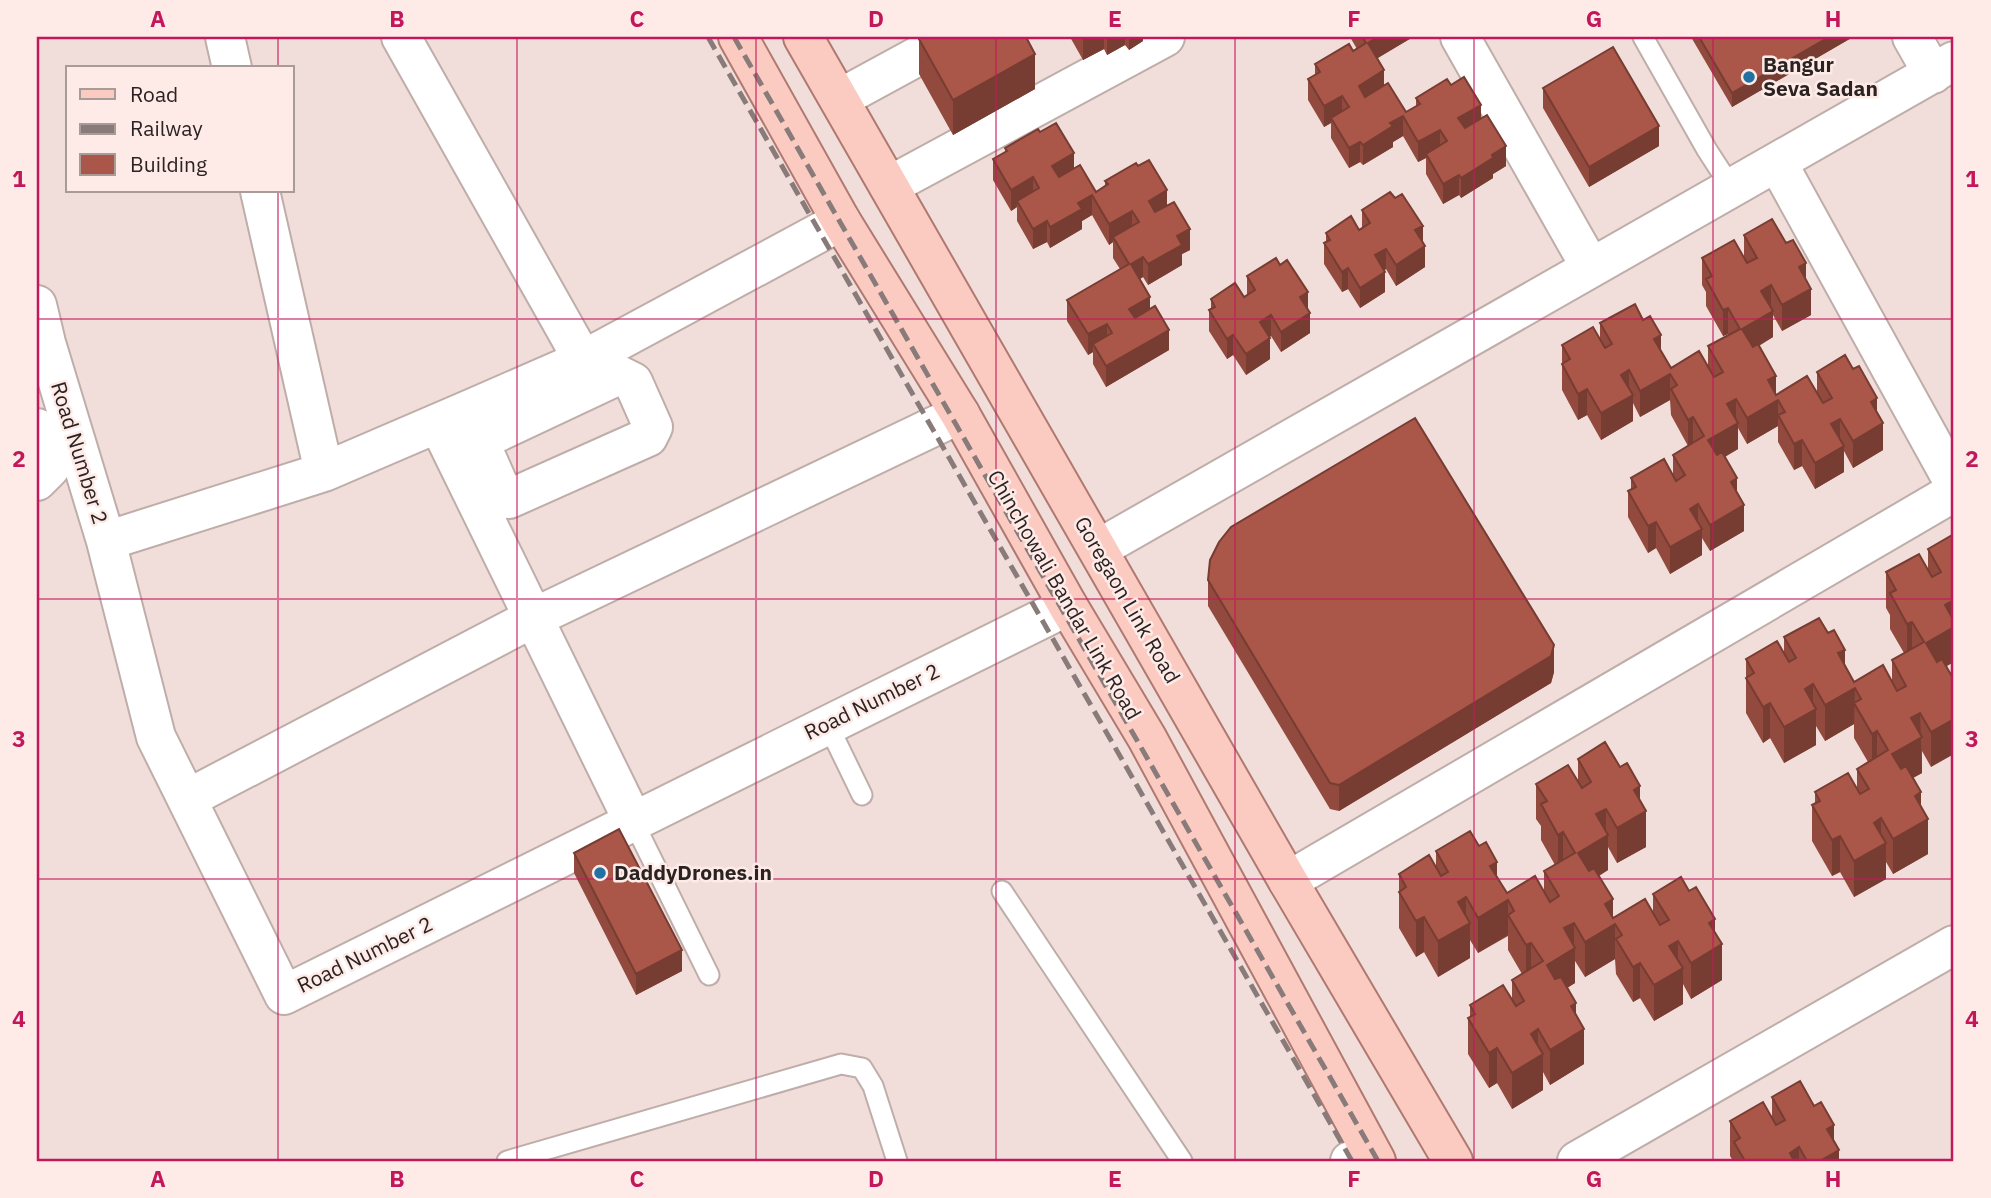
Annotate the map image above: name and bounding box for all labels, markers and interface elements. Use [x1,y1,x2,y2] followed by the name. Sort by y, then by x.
[150,3,166,33] text: A
[389,3,405,33] text: B
[630,3,645,33] text: C
[868,3,884,33] text: D
[1108,3,1122,33] text: E
[1347,3,1361,33] text: F
[1586,3,1602,33] text: G
[1825,3,1841,33] text: H
[1763,50,1878,102] place label: Bangur Seva Sadan
[66,66,294,192] legend
[1741,69,1757,85] marker: Bangur Seva Sadan
[130,80,178,108] text: Road
[130,114,203,142] text: Railway
[130,150,207,178] text: Building
[12,163,26,193] text: 1
[1965,163,1979,193] text: 1
[45,378,115,527] street label: Road Number 2
[12,443,26,473] text: 2
[1965,443,1979,473] text: 2
[982,464,1148,725] street label: Chinchowali Bandar Link Road
[1069,511,1187,688] street label: Goregaon Link Road
[799,656,944,746] street label: Road Number 2
[12,723,26,753] text: 3
[1965,723,1979,753] text: 3
[614,858,772,886] place label: DaddyDrones.in
[592,865,608,881] marker: DaddyDrones.in
[292,909,437,999] street label: Road Number 2
[12,1003,26,1033] text: 4
[1965,1003,1979,1033] text: 4
[150,1163,166,1193] text: A
[389,1163,405,1193] text: B
[630,1163,645,1193] text: C
[868,1163,884,1193] text: D
[1108,1163,1122,1193] text: E
[1347,1163,1361,1193] text: F
[1586,1163,1602,1193] text: G
[1825,1163,1841,1193] text: H

